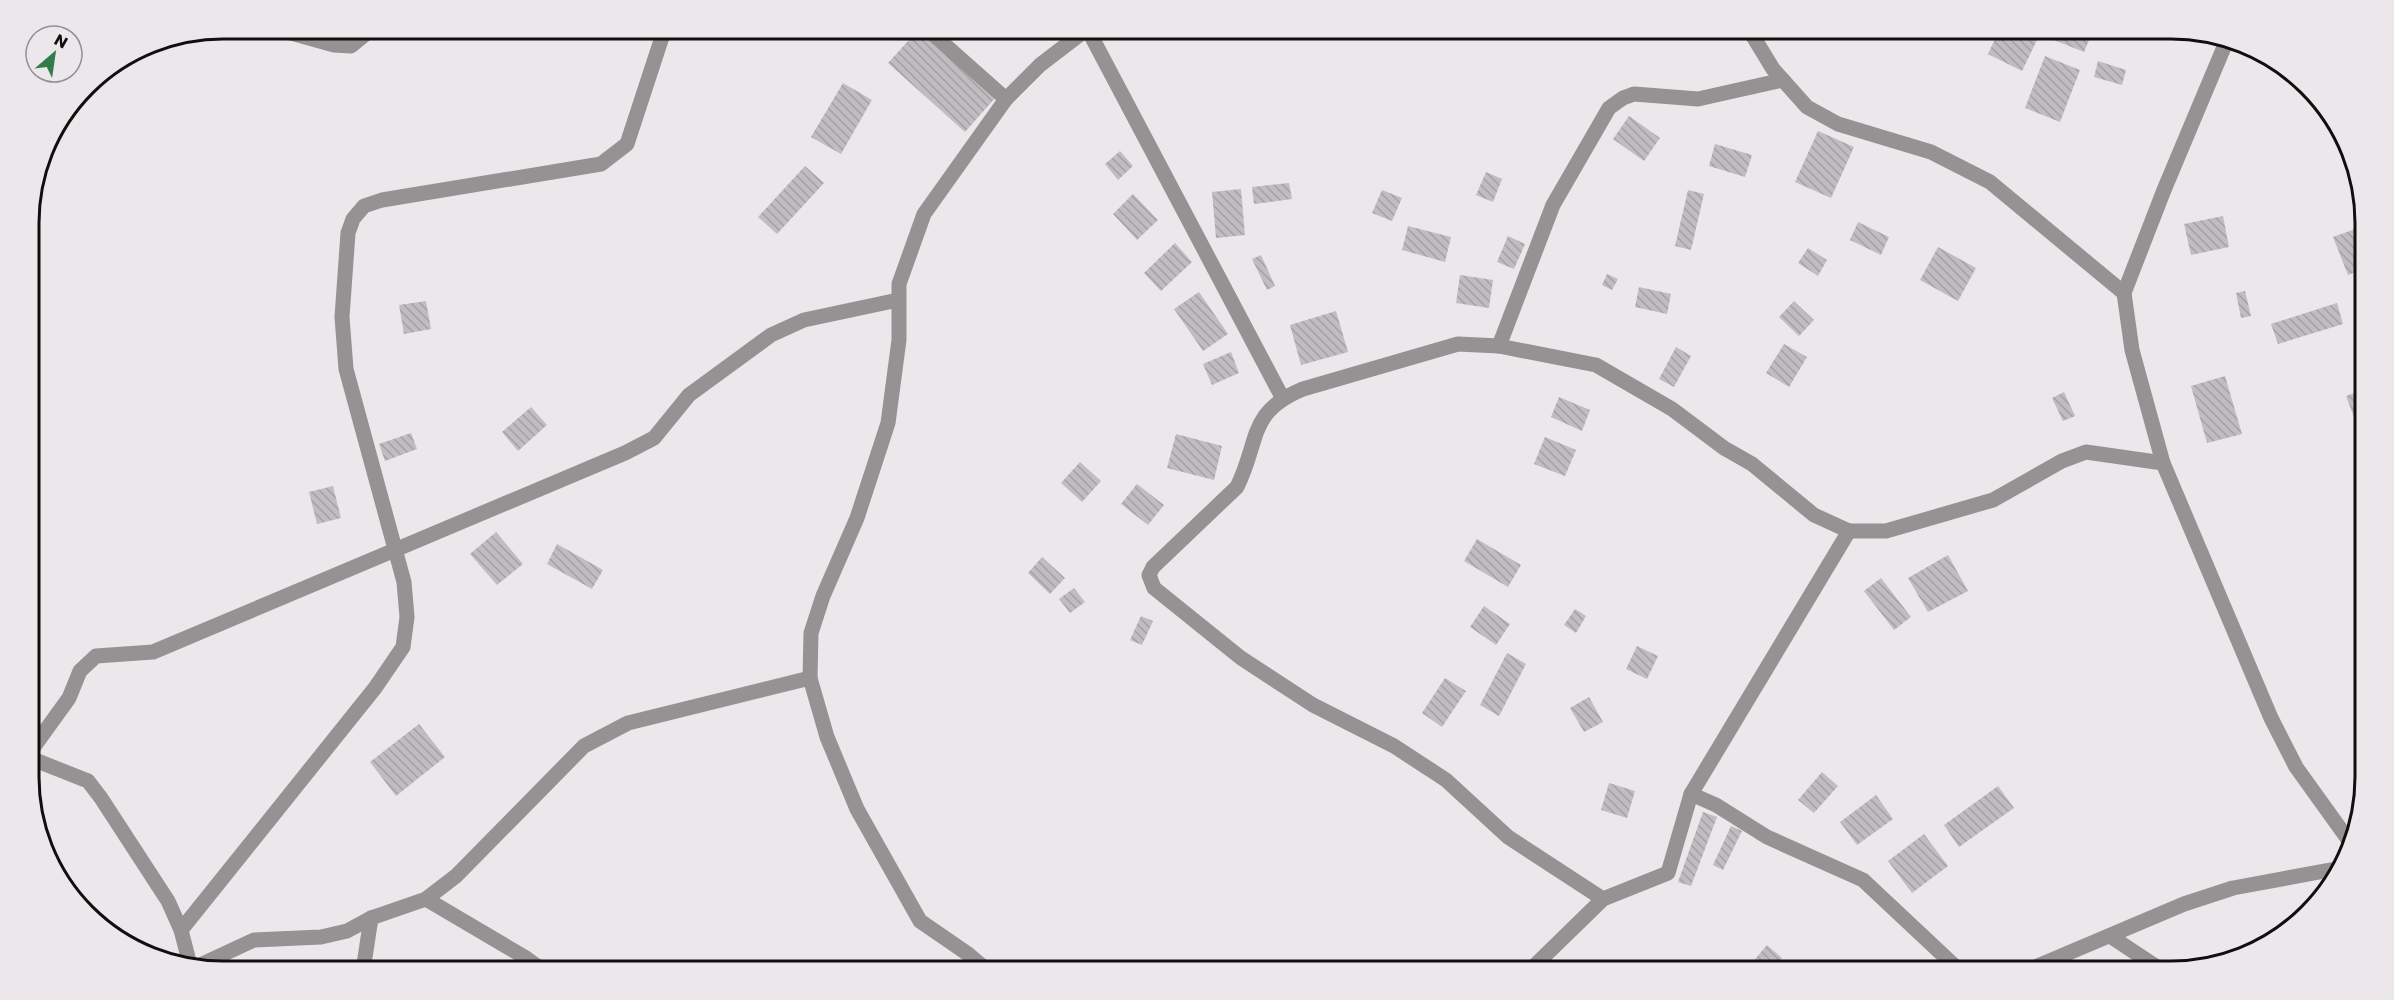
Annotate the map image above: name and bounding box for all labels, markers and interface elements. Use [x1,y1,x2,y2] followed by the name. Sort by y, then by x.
[24,24,84,84] north arrow
[50,28,72,54] text: N

